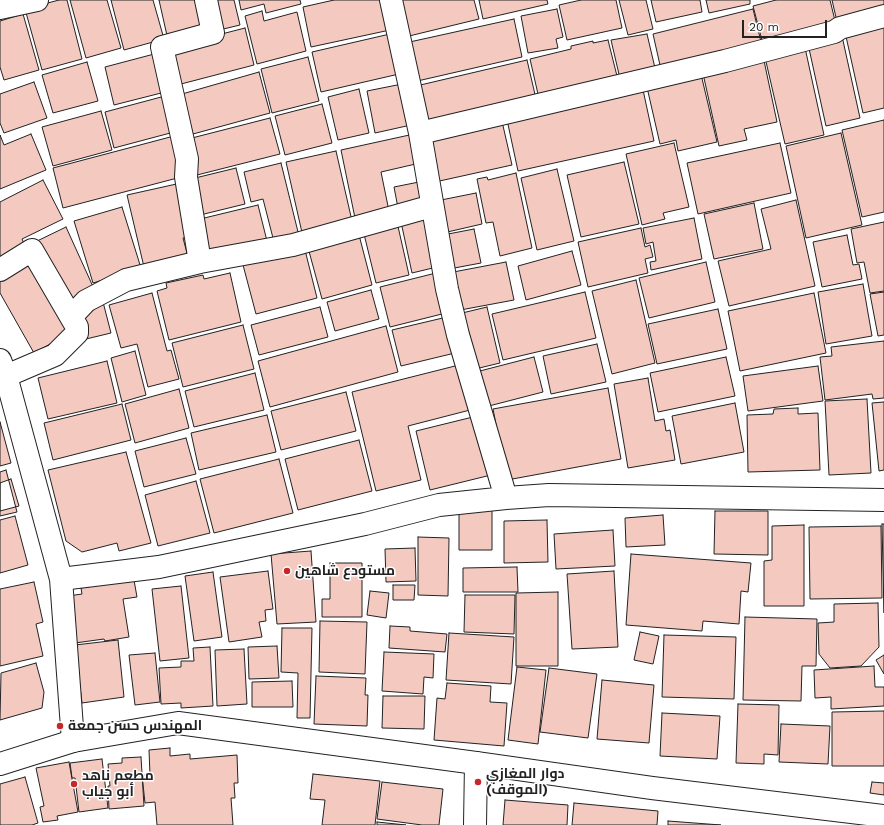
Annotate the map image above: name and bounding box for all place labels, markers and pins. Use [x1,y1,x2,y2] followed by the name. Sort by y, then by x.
[295,563,395,579] place label: مستودع شاهين
[282,566,292,576] marker: مستودع شاهين
[68,718,202,734] place label: المهندس حسن جمعة
[55,721,65,731] marker: المهندس حسن جمعة
[486,766,564,798] place label: دوار المغازي (الموقف)
[82,768,154,800] place label: مطعم ناهد أبو جياب
[473,777,483,787] marker: دوار المغازي (الموقف)
[69,779,79,789] marker: مطعم ناهد أبو جياب

